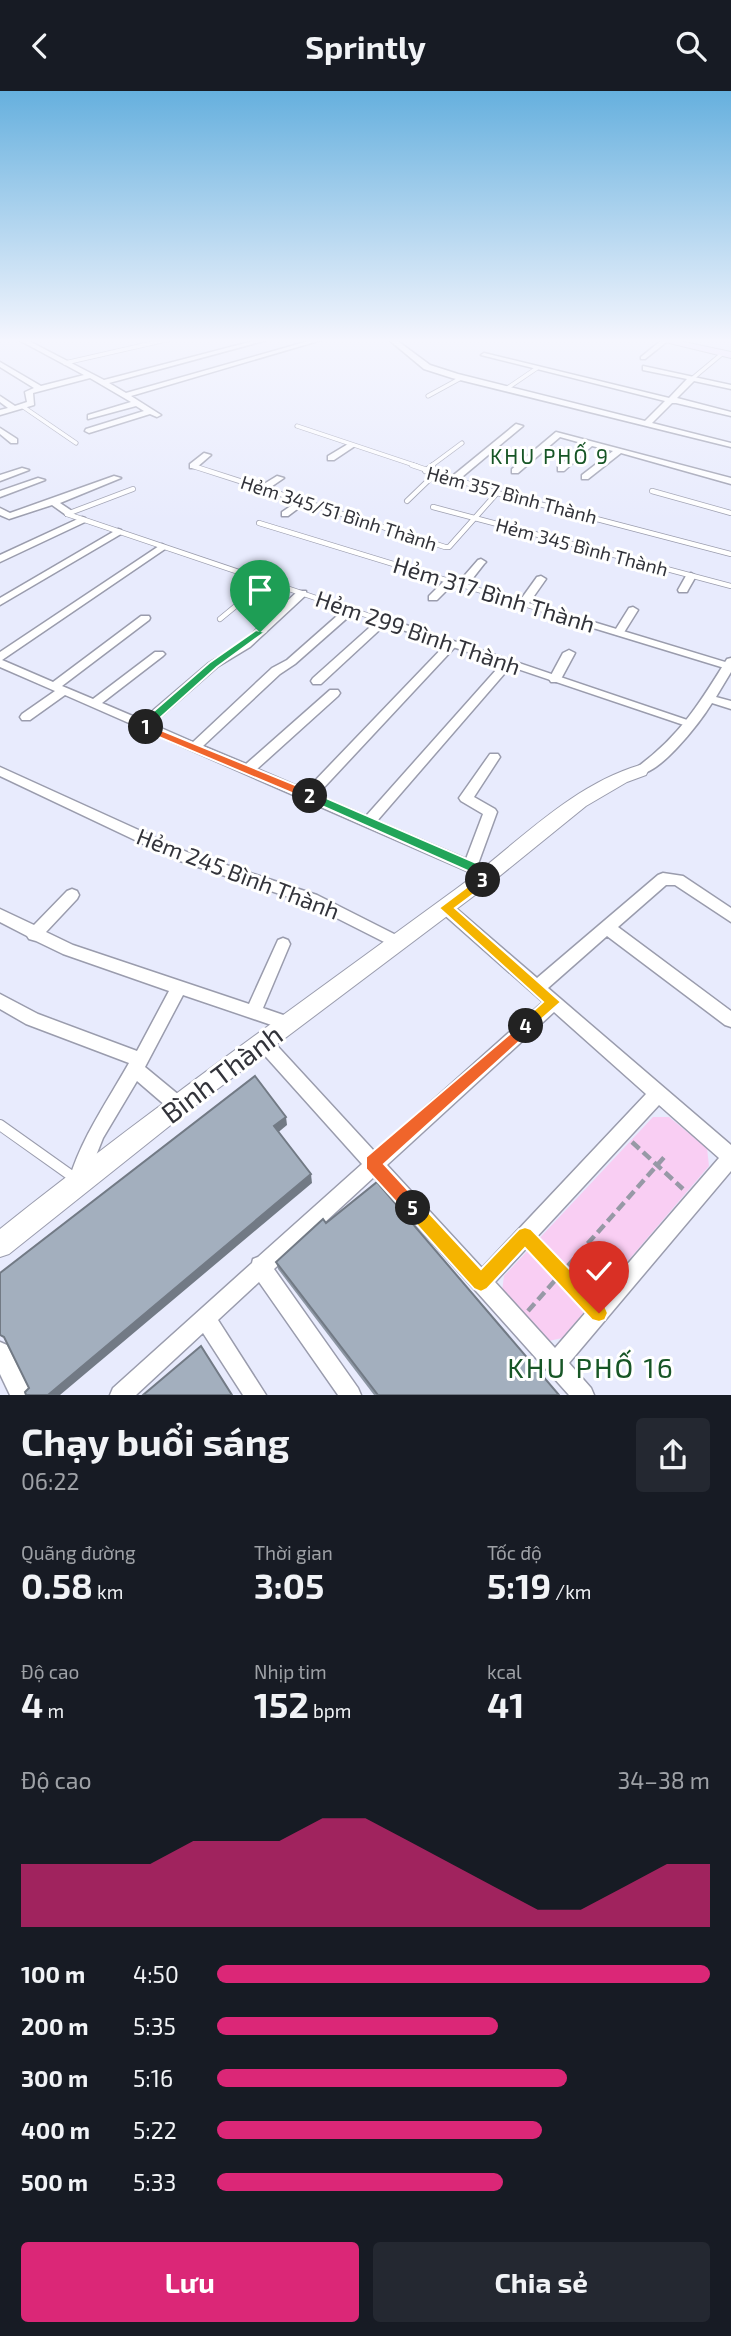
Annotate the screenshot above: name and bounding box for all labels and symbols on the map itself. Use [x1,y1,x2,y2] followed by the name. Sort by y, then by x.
[490,441,610,468] district label: KHU PHỐ 9
[424,461,600,528] street label: Hẻm 357 Bình Thành
[238,470,440,555] street label: Hẻm 345/51 Bình Thành
[493,512,671,581] street label: Hẻm 345 Bình Thành
[390,550,598,638] street label: Hẻm 317 Bình Thành
[230,560,290,632] pin
[312,584,524,680] street label: Hẻm 299 Bình Thành
[128,709,164,745] pin: 1
[292,779,328,813] pin: 2
[133,821,344,925] street label: Hẻm 245 Bình Thành
[466,863,500,897] pin: 3
[508,1009,544,1044] pin: 4
[154,1017,289,1130] street label: Bình Thành
[396,1191,430,1225] pin: 5
[569,1241,629,1313] pin
[507,1349,675,1384] district label: KHU PHỐ 16

